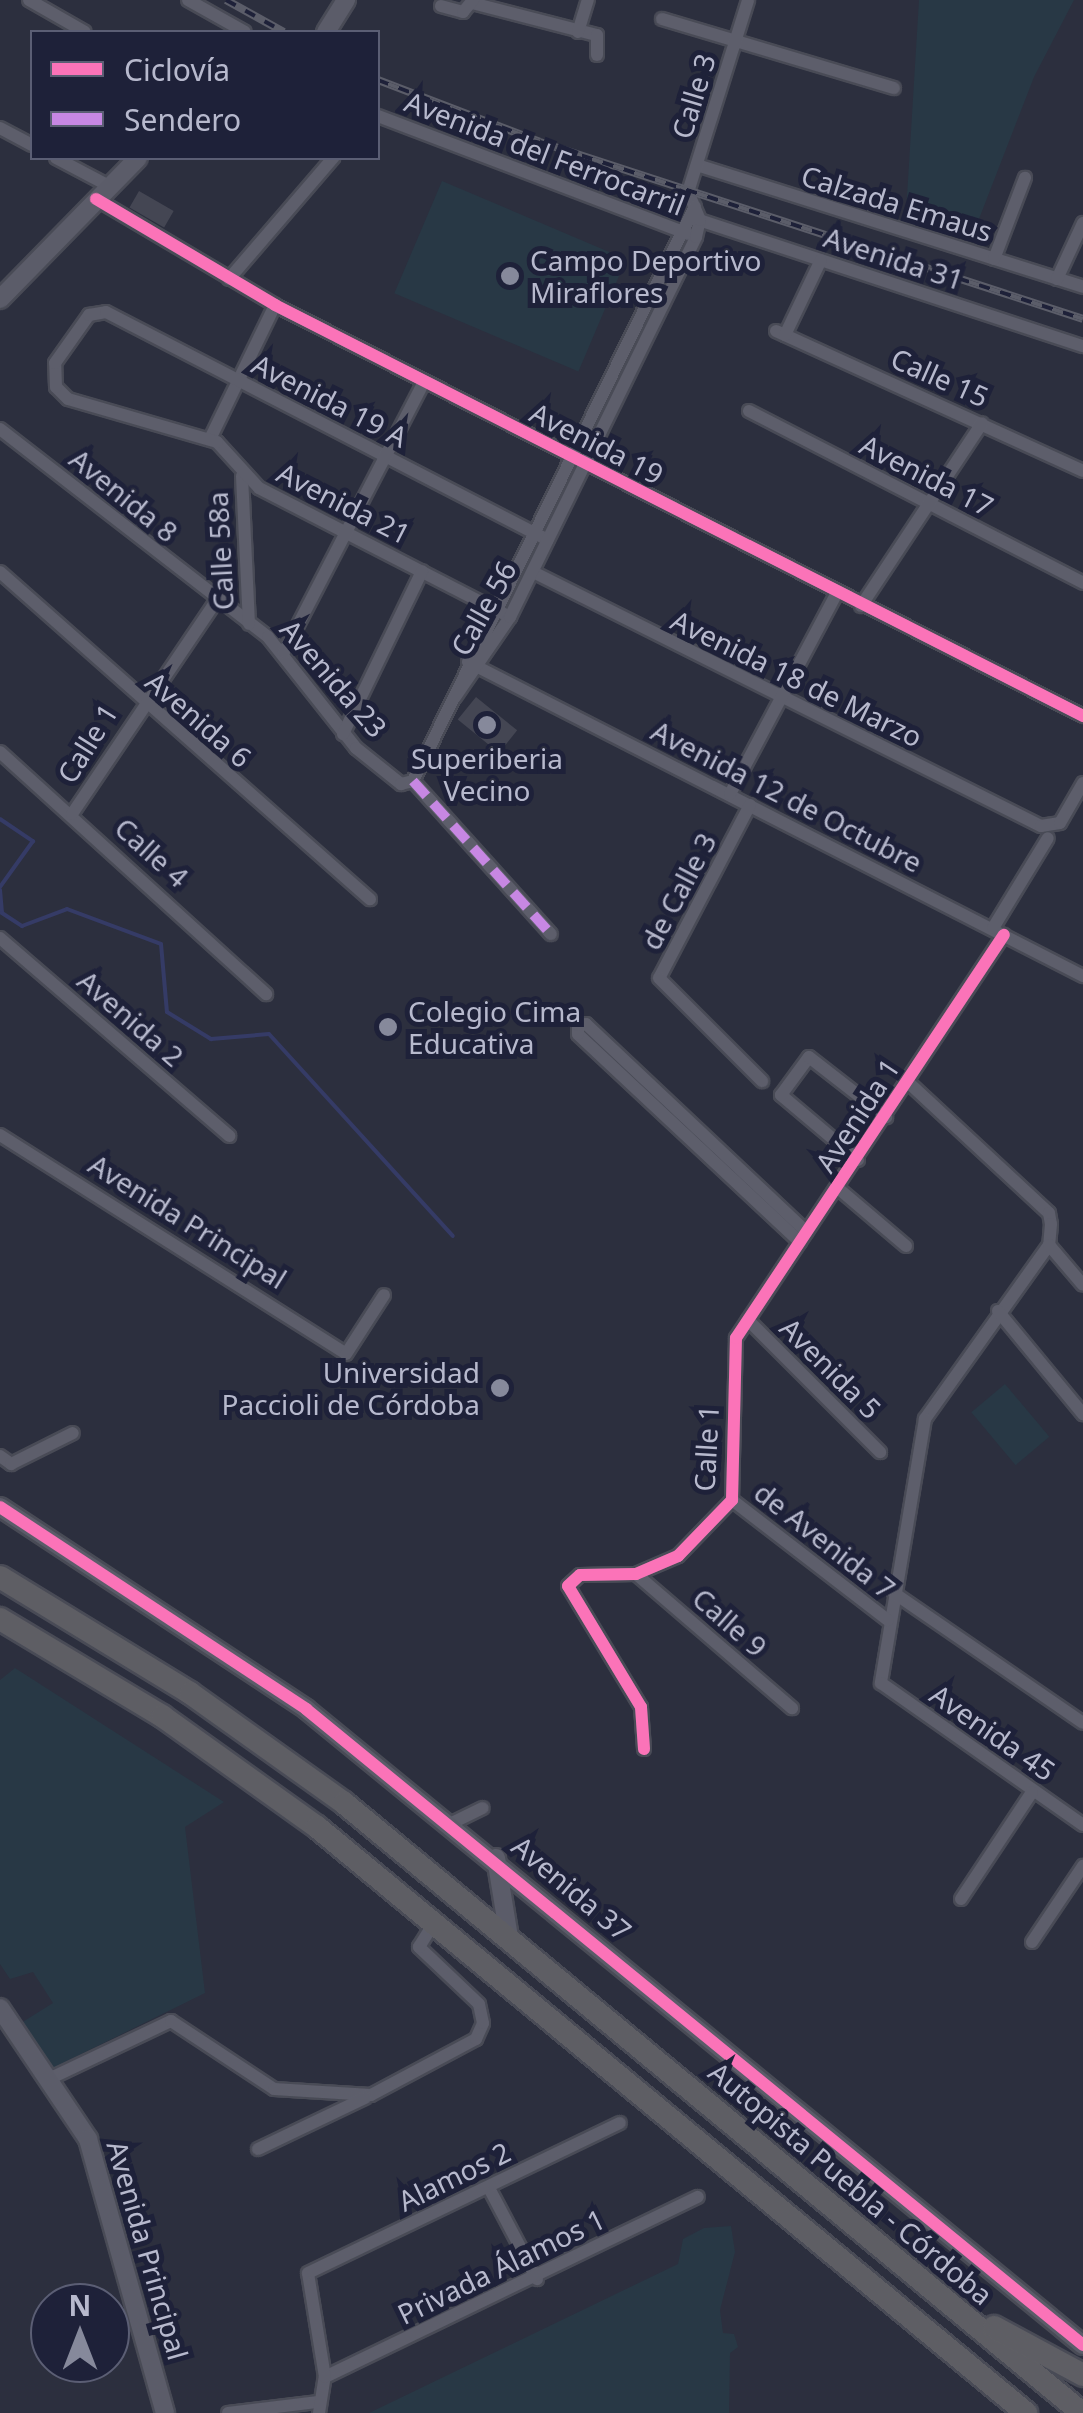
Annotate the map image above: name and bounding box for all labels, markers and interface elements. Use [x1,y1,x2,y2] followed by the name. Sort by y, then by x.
[30,30,380,160] legend
[124,49,230,90] text: Ciclovía
[664,50,722,142] street label: Calle 3
[400,84,690,222] street label: Avenida del Ferrocarril
[124,99,241,140] text: Sendero
[797,158,997,248] street label: Calzada Emaus
[820,220,968,296] street label: Avenida 31
[530,243,761,309] place label: Campo Deportivo Miraflores
[499,265,521,287] marker: Campo Deportivo Miraflores
[886,341,994,413] street label: Calle 15
[247,346,413,454] street label: Avenida 19 A
[525,395,669,491] street label: Avenida 19
[855,427,999,523] street label: Avenida 17
[63,441,185,549] street label: Avenida 8
[272,455,416,551] street label: Avenida 21
[200,491,240,611] street label: Calle 58a
[443,555,523,661] street label: Calle 56
[666,603,928,753] street label: Avenida 18 de Marzo
[274,612,394,744] street label: Avenida 23
[139,664,259,774] street label: Avenida 6
[50,697,124,789] street label: Calle 1
[646,713,928,879] street label: Avenida 12 de Octubre
[476,714,498,736] marker: Superiberia Vecino
[411,741,563,807] place label: Superiberia Vecino
[108,810,196,894] street label: Calle 4
[633,827,723,955] street label: de Calle 3
[71,963,191,1073] street label: Avenida 2
[408,994,581,1060] place label: Colegio Cima Educativa
[377,1016,399,1038] marker: Colegio Cima Educativa
[808,1052,906,1178] street label: Avenida 1
[83,1147,293,1295] street label: Avenida Principal
[774,1311,888,1425] street label: Avenida 5
[222,1355,480,1421] place label: Universidad Paccioli de Córdoba
[489,1377,511,1399] marker: Universidad Paccioli de Córdoba
[687,1404,725,1492] street label: Calle 1
[748,1475,902,1605] street label: de Avenida 7
[686,1581,774,1663] street label: Calle 9
[924,1677,1062,1787] street label: Avenida 45
[506,1829,638,1947] street label: Avenida 37
[702,2055,1000,2311] street label: Autopista Puebla - Córdoba
[392,2134,516,2218] street label: Alamos 2
[101,2137,195,2363] street label: Avenida Principal
[392,2201,610,2331] street label: Privada Álamos 1
[30,2283,130,2383] north arrow
[69,2286,91,2324] text: N

